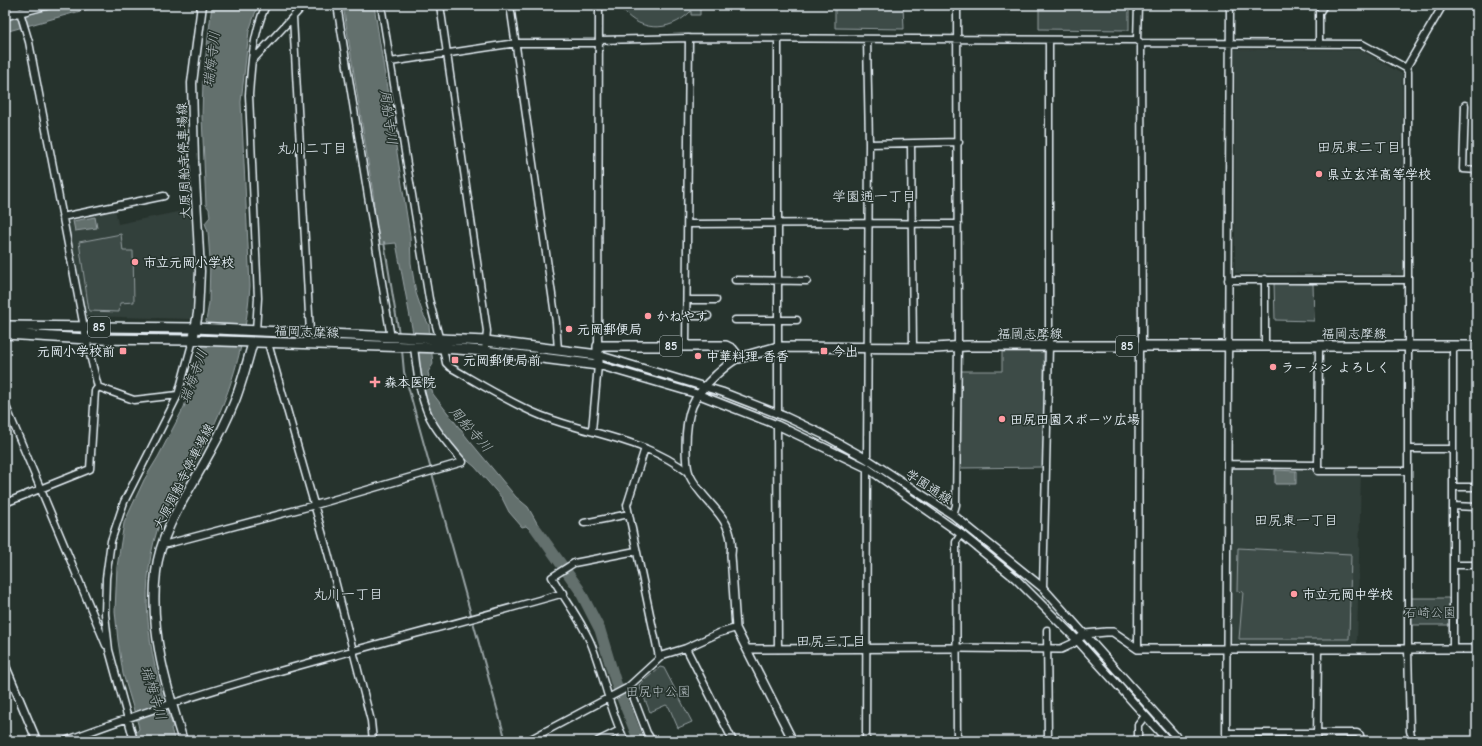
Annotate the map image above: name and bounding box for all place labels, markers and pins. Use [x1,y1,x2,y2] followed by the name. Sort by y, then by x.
[1327,167,1431,182] place label: 県立玄洋高等学校
[1314,169,1324,179] marker: 県立玄洋高等学校
[143,255,234,270] place label: 市立元岡小学校
[130,257,140,267] marker: 市立元岡小学校
[656,309,708,324] place label: かねやす
[643,311,653,321] marker: かねやす
[577,322,642,337] place label: 元岡郵便局
[564,324,574,334] marker: 元岡郵便局
[37,344,115,359] place label: 元岡小学校前
[832,344,858,359] place label: 今出
[118,346,128,356] marker: 元岡小学校前
[819,346,829,356] marker: 今出
[706,349,789,364] place label: 中華料理 香香
[693,351,703,361] marker: 中華料理 香香
[463,353,541,368] place label: 元岡郵便局前
[450,355,460,365] marker: 元岡郵便局前
[1281,360,1390,375] place label: ラーメン よろしく
[1268,362,1278,372] marker: ラーメン よろしく
[384,375,436,390] place label: 森本医院
[369,376,381,388] marker: 森本医院
[1010,412,1140,427] place label: 田尻田園スポーツ広場
[997,414,1007,424] marker: 田尻田園スポーツ広場
[1302,587,1393,602] place label: 市立元岡中学校
[1289,589,1299,599] marker: 市立元岡中学校

